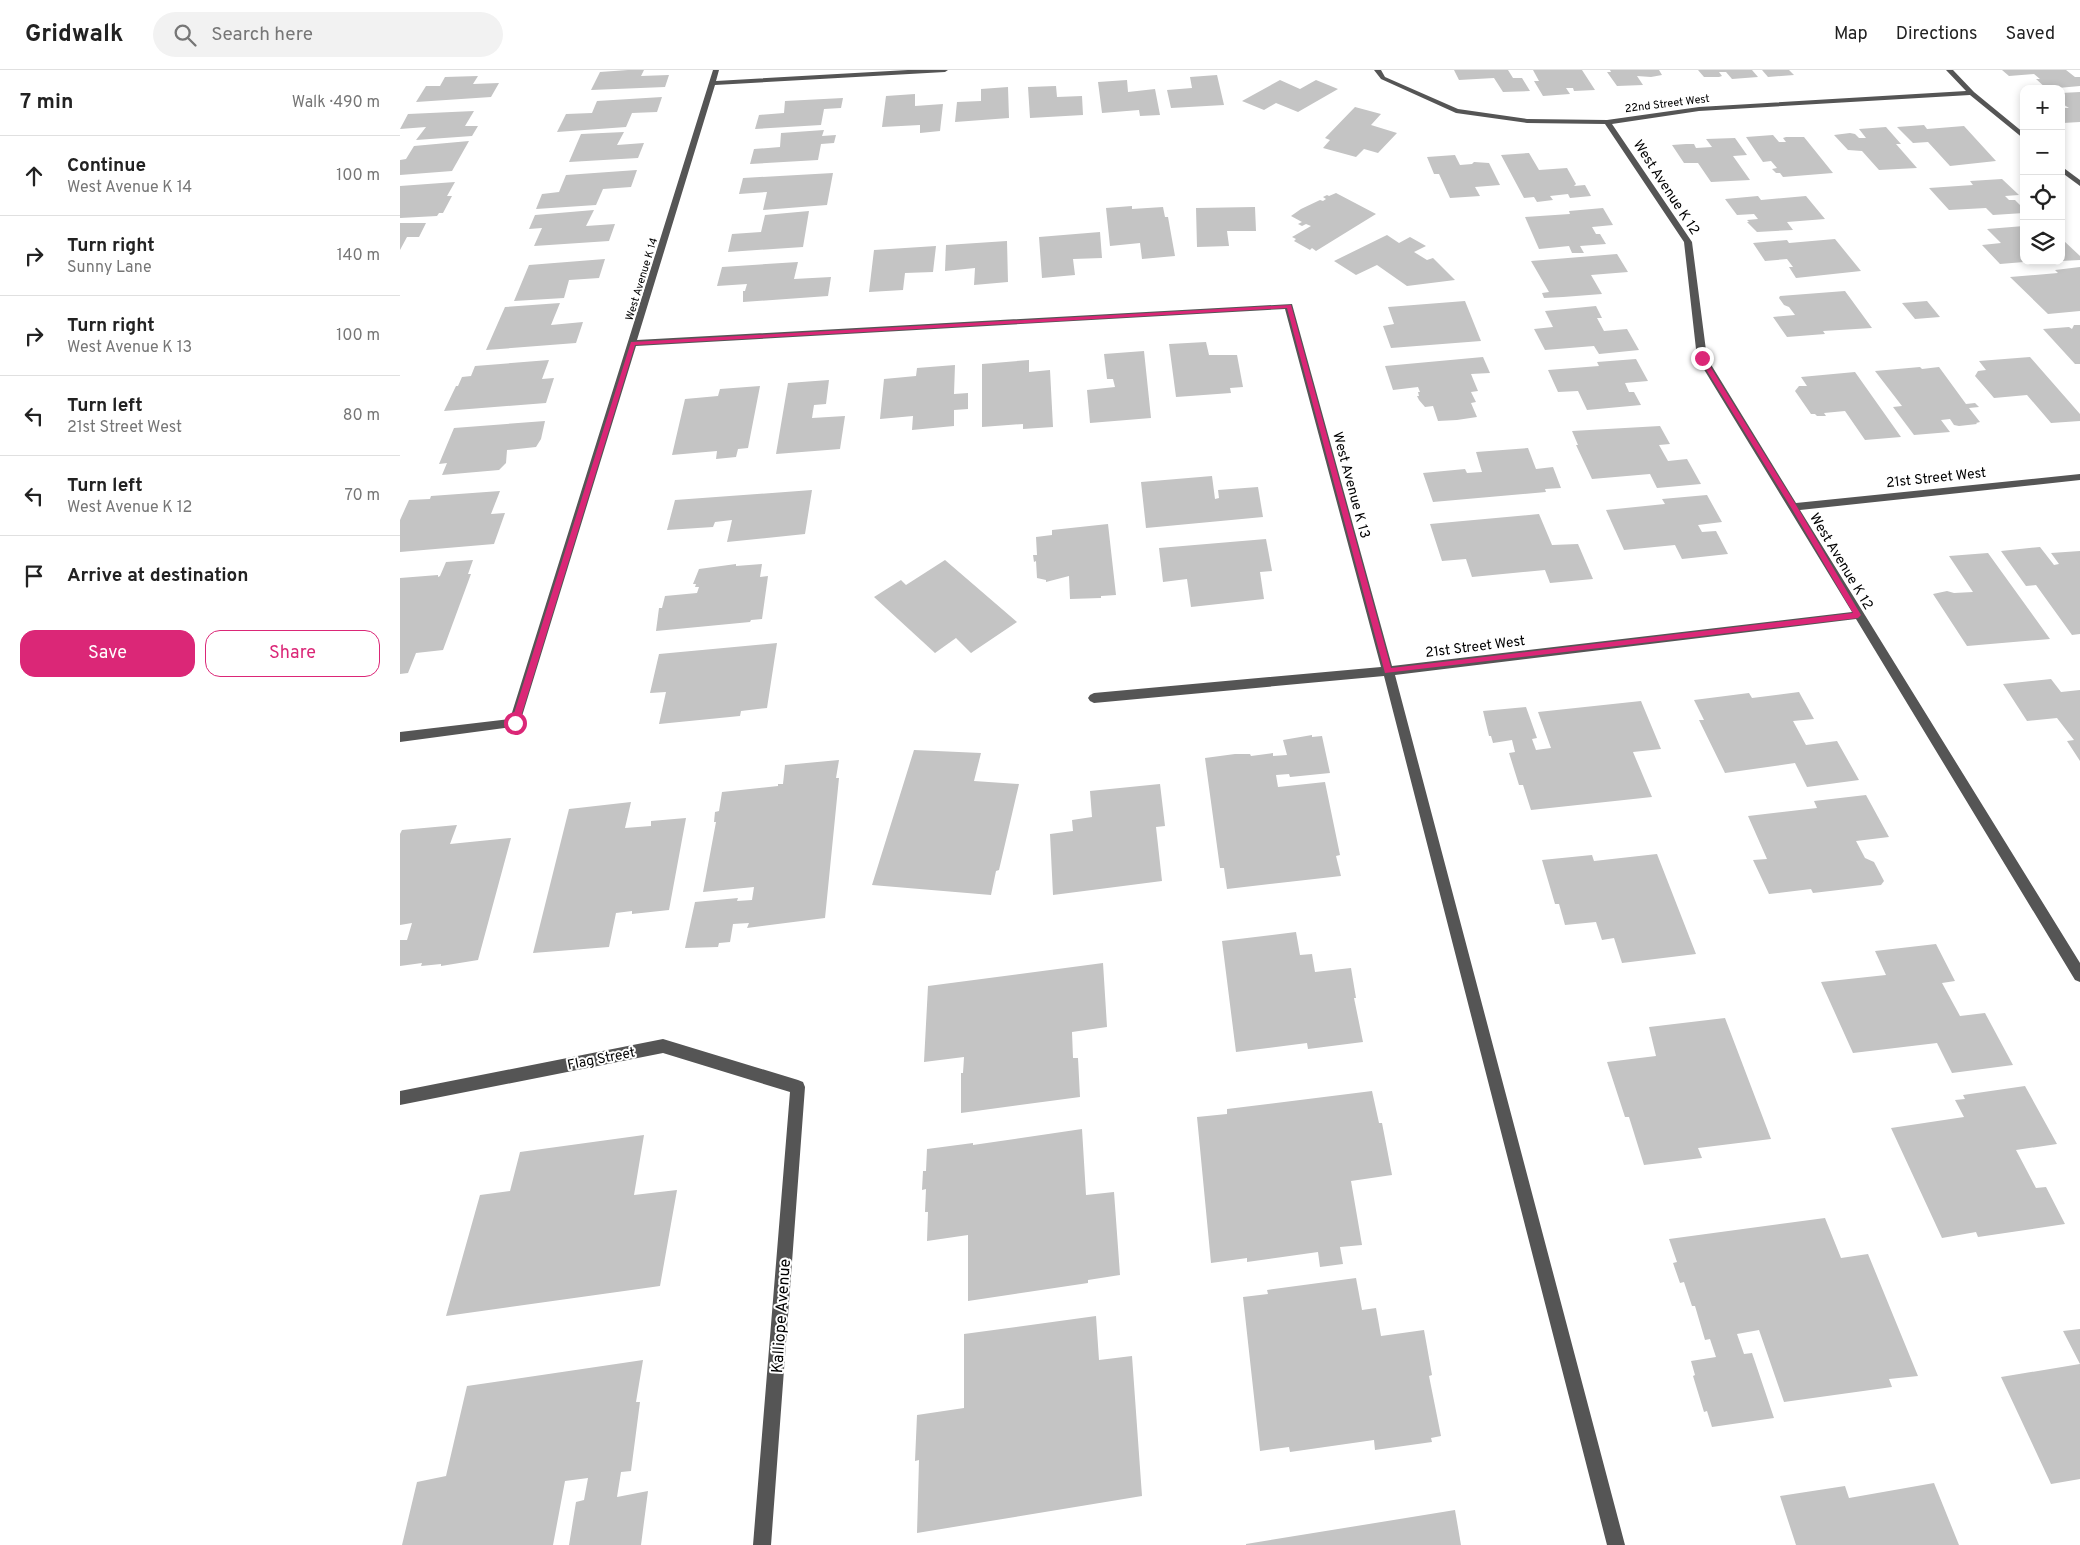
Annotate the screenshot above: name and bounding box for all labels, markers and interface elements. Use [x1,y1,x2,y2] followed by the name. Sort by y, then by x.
[153,12,503,57] search box
[25,20,123,50] text: Gridwalk
[171,21,199,49] icon: search
[211,23,313,47] text: Search here
[1834,23,1868,46] text: Map
[1896,23,1978,46] text: Directions
[2006,23,2055,46] text: Saved
[2020,85,2065,265] map controls
[2020,85,2065,130] button: +
[20,89,73,116] text: 7 min
[1624,92,1710,116] street label: 22nd Street West
[292,93,380,113] text: Walk · 490 m
[2020,130,2065,175] button: −
[1629,137,1703,238] street label: West Avenue K 12
[67,154,146,178] text: Continue
[20,162,48,190] icon: ahead
[336,166,380,186] text: 100 m
[2020,175,2065,220] button: locate
[67,178,192,198] text: West Avenue K 14
[2020,220,2065,265] button: layers
[67,234,155,258] text: Turn right
[623,236,661,323] street label: West Avenue K 14
[20,242,48,270] icon: right
[337,246,380,266] text: 140 m
[67,258,152,278] text: Sunny Lane
[67,314,155,338] text: Turn right
[20,322,48,350] icon: right
[336,326,380,346] text: 100 m
[67,338,192,358] text: West Avenue K 13
[1691,347,1714,370] route end
[67,394,143,418] text: Turn left
[20,402,48,430] icon: left
[343,406,380,426] text: 80 m
[67,418,182,438] text: 21st Street West
[1328,430,1373,541] street label: West Avenue K 13
[1885,465,1987,492] street label: 21st Street West
[67,474,143,498] text: Turn left
[20,482,48,510] icon: left
[345,486,380,506] text: 70 m
[67,498,192,518] text: West Avenue K 12
[1805,510,1876,613] street label: West Avenue K 12
[20,562,48,590] icon: arrive
[67,564,248,588] text: Arrive at destination
[20,630,195,677] button: Save
[205,630,380,677] button: Share
[1424,633,1526,662] street label: 21st Street West
[504,712,527,735] route start
[566,1045,637,1074] street label: Flag Street
[768,1258,796,1374] street label: Kalliope Avenue

